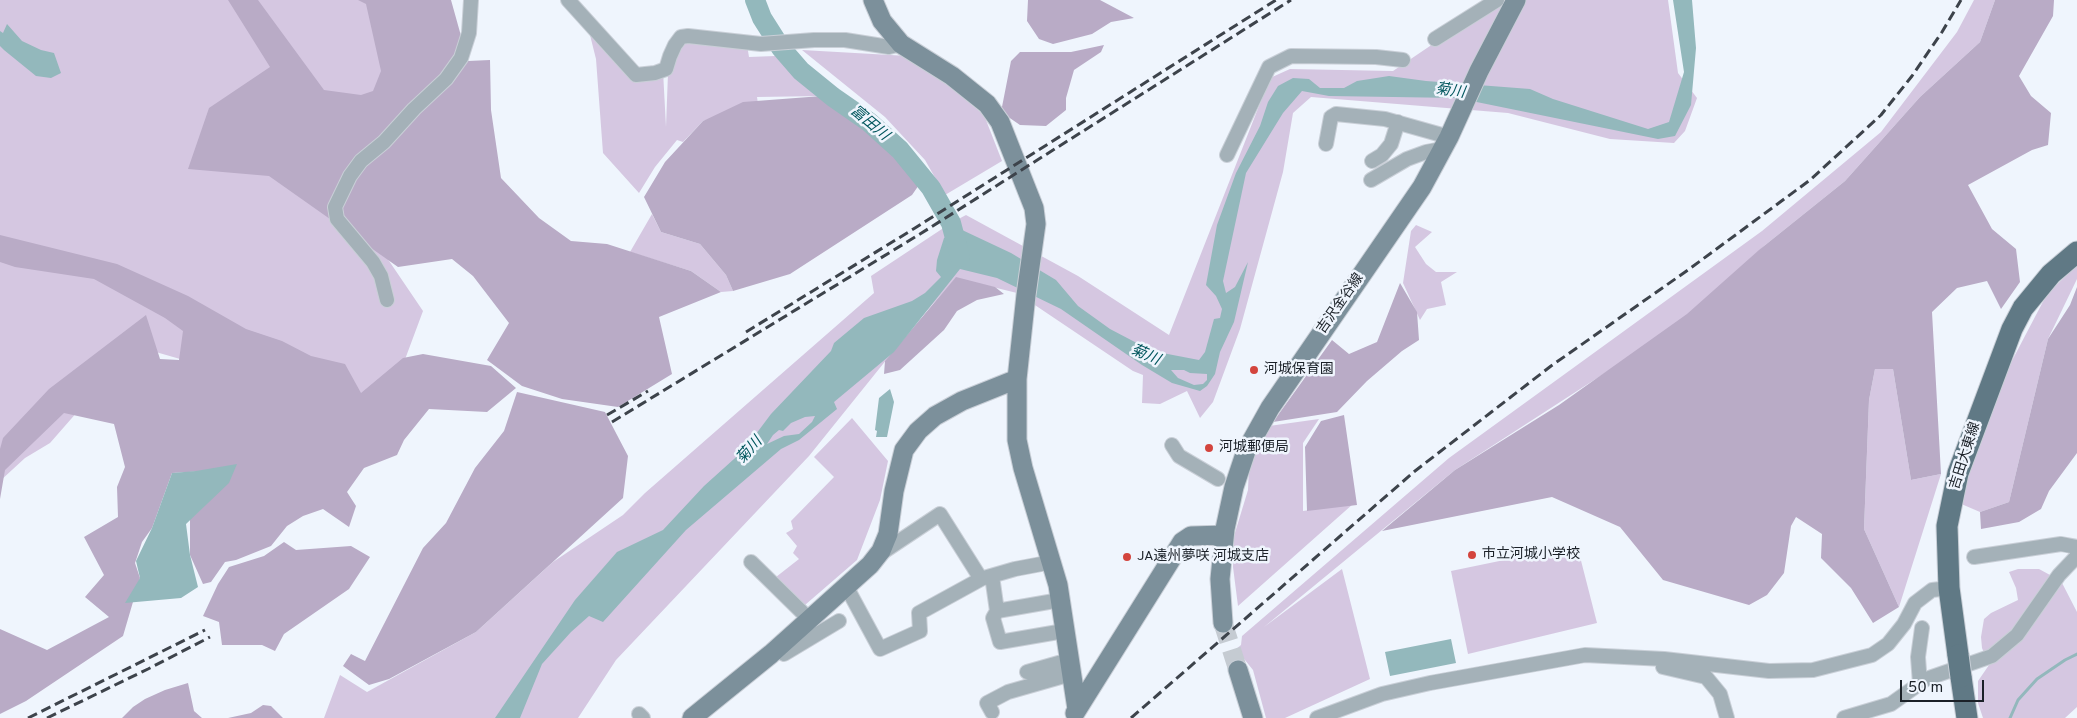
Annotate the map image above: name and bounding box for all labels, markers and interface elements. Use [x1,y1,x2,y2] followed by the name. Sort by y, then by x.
[1434,81,1466,103] water label: 菊川
[846,103,892,145] water label: 富田川
[1314,271,1368,337] street label: 吉沢金谷線
[1128,342,1162,370] water label: 菊川
[1264,362,1334,378] place label: 河城保育園
[1248,364,1260,376] marker: 河城保育園
[1947,420,1985,492] street label: 吉田大東線
[733,434,767,468] water label: 菊川
[1219,440,1289,456] place label: 河城郵便局
[1203,442,1215,454] marker: 河城郵便局
[1482,547,1580,563] place label: 市立河城小学校
[1137,549,1269,565] place label: JA遠州夢咲 河城支店
[1466,549,1478,561] marker: 市立河城小学校
[1121,551,1133,563] marker: JA遠州夢咲 河城支店
[1902,670,1986,702] scale bar
[1908,679,1943,698] text: 50 m

